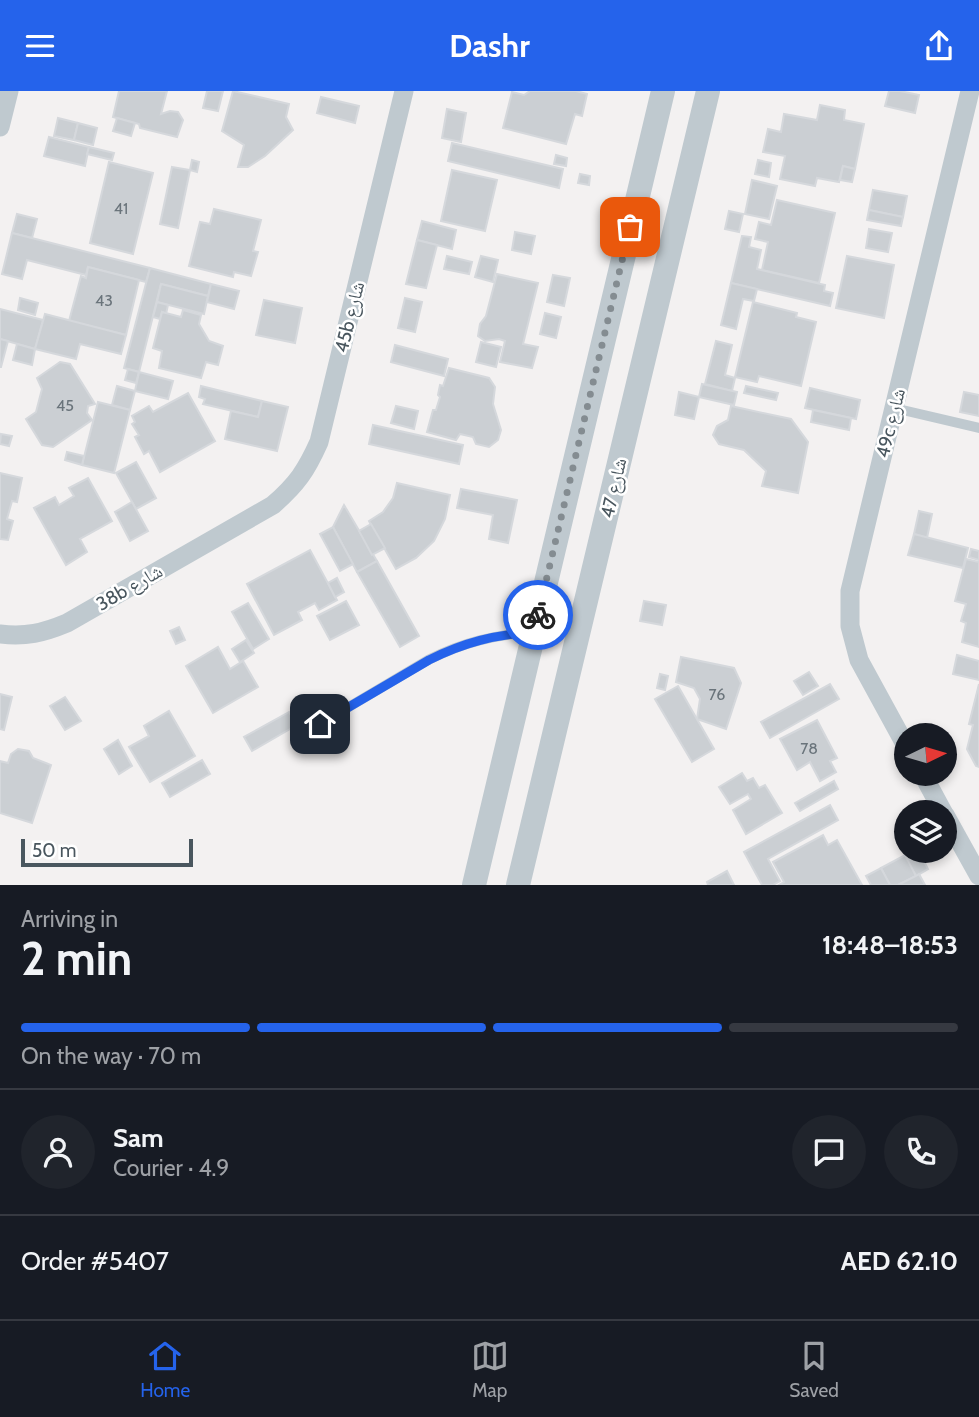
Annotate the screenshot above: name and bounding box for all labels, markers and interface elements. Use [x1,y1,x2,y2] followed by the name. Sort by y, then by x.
[449,26,530,65] text: Dashr
[21,27,59,65] icon: menu
[920,27,958,65] icon: share
[600,197,660,257] pin
[114,199,128,218] house number: 41
[611,208,649,246] icon: bag
[330,279,369,355] street label: 45b شارع
[95,291,113,310] house number: 43
[871,386,910,460] street label: 49c شارع
[56,396,74,415] house number: 45
[595,456,632,520] street label: شارع 47
[92,559,167,616] street label: 38b شارع
[503,580,573,650] courier
[519,596,557,634] icon: bike
[709,685,725,704] house number: 76
[290,694,350,754] pin
[301,705,339,743] icon: home
[894,723,957,786] north arrow
[894,723,957,863] map controls
[800,739,818,758] house number: 78
[894,800,957,863] button: layers
[21,836,192,868] scale bar
[32,839,76,862] text: 50 m
[21,905,118,933] text: Arriving in
[822,929,958,961] text: 18:48–18:53
[21,931,132,987] text: 2 min
[21,1042,201,1070] text: On the way · 70 m
[21,1115,95,1189] button: person
[792,1115,866,1189] button: chat
[884,1115,958,1189] button: phone
[113,1122,164,1154] text: Sam
[113,1154,229,1182] text: Courier · 4.9
[21,1245,169,1277] text: Order #5407
[841,1245,958,1277] text: AED 62.10
[140,1337,190,1402] tab: Home
[471,1337,509,1402] tab: Map
[789,1337,839,1402] tab: Saved

